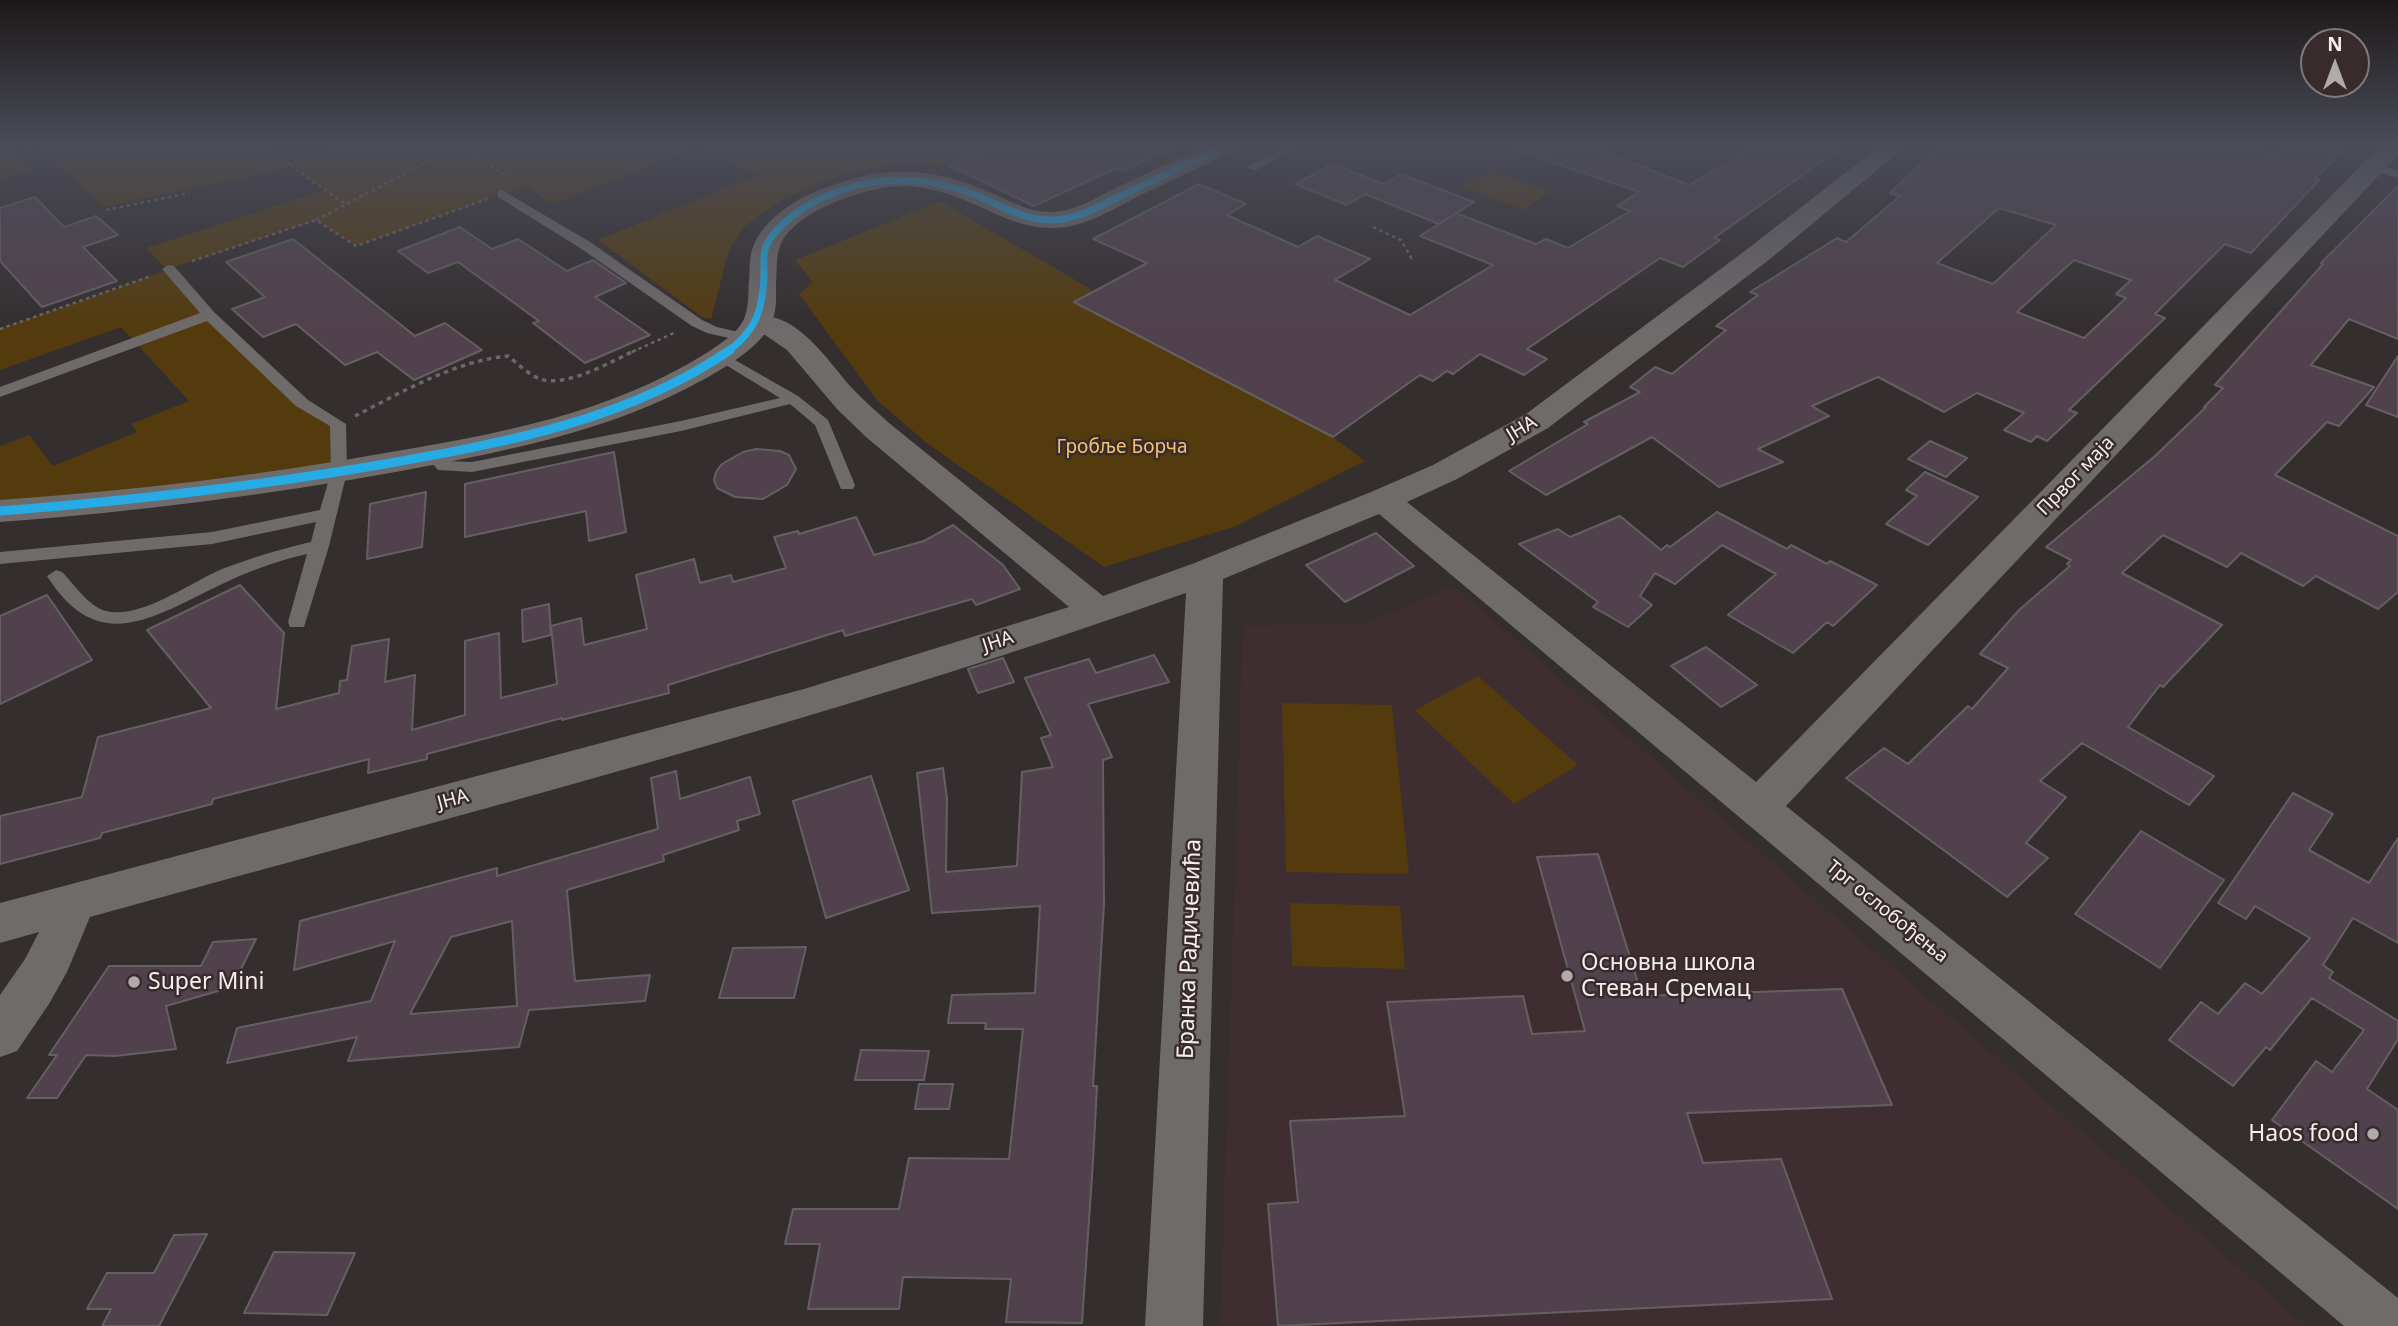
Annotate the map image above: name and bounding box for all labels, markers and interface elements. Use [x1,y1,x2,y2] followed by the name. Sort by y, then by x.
[2300,28,2370,98] north arrow
[2327,31,2343,57] text: N
[1503,411,1541,447] street label: ЈНА
[2033,432,2119,520] street label: Првог маја
[1056,437,1188,459] park label: Гробље Борча
[980,626,1016,658] street label: ЈНА
[435,785,471,815] street label: ЈНА
[1172,838,1208,1060] street label: Бранка Радичевића
[1821,856,1953,968] street label: Трг ослобођења
[1581,949,1756,1003] place label: Основна школа Стеван Сремац
[148,968,264,996] place label: Super Mini
[1559,968,1575,984] marker: Основна школа Стеван Сремац
[126,974,142,990] marker: Super Mini
[2248,1120,2359,1148] place label: Haos food
[2365,1126,2381,1142] marker: Haos food

